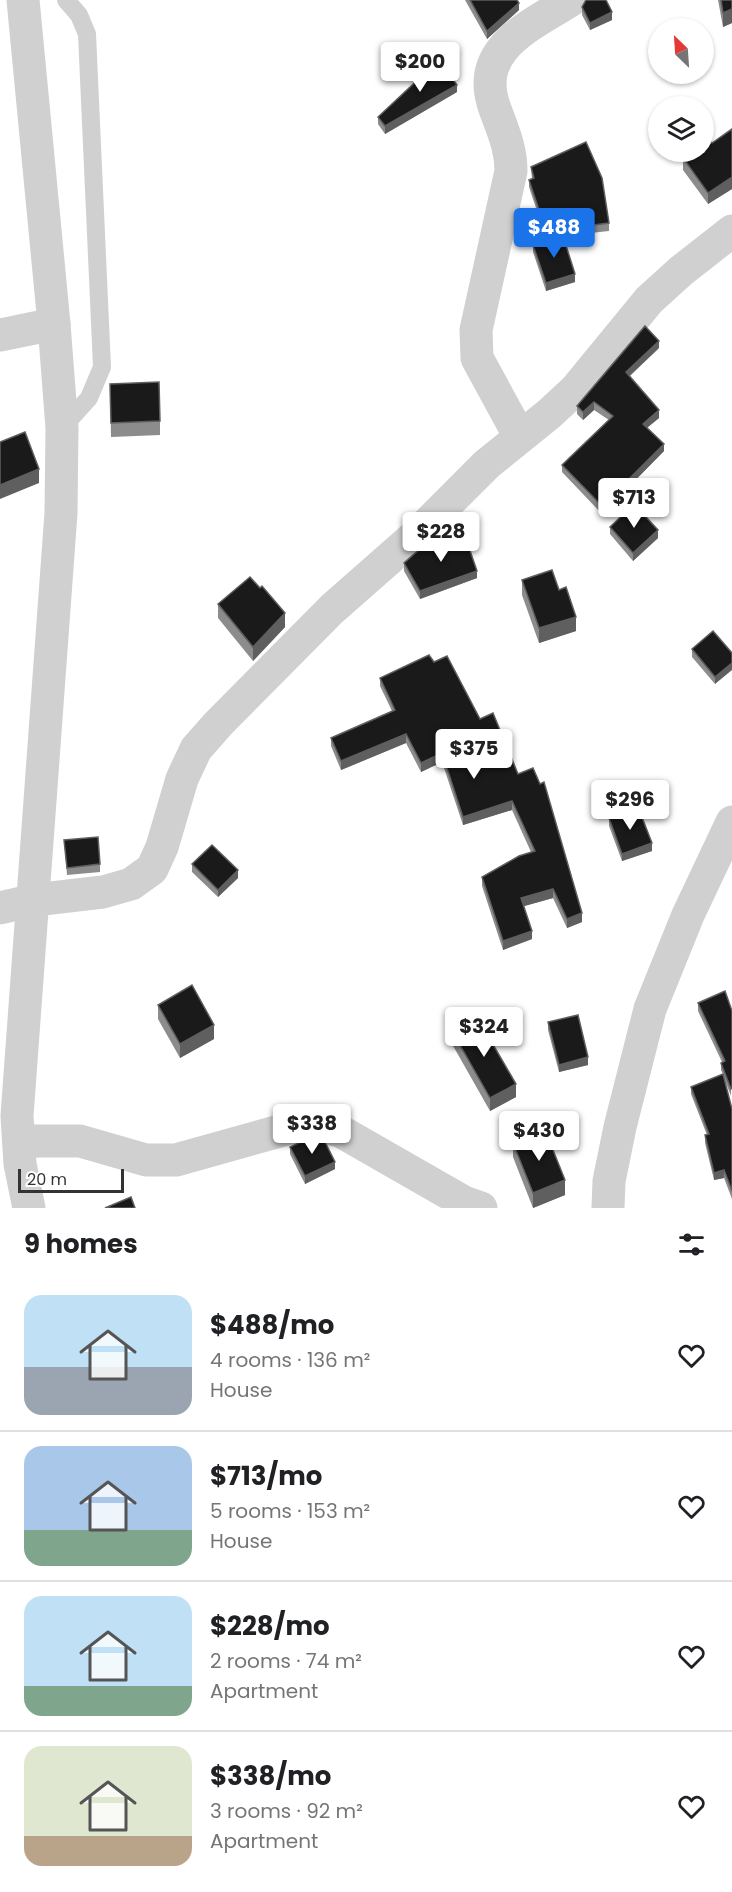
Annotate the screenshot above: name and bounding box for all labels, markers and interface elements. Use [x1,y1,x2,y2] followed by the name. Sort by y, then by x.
[648,18,714,84] north arrow
[648,18,714,162] map controls
[384,42,456,93] pin: $200
[395,47,445,75] text: $200
[648,96,714,162] button: layers
[518,208,590,259] pin: $488
[528,213,580,241] text: $488
[598,478,670,529] pin: $713
[612,483,656,511] text: $713
[405,512,477,563] pin: $228
[417,517,465,545] text: $228
[438,729,510,780] pin: $375
[450,734,498,762] text: $375
[594,780,666,831] pin: $296
[605,785,655,813] text: $296
[448,1007,520,1058] pin: $324
[459,1012,509,1040] text: $324
[276,1104,348,1155] pin: $338
[287,1109,337,1137] text: $338
[503,1111,575,1162] pin: $430
[513,1116,565,1144] text: $430
[18,1166,124,1194] scale bar
[27,1168,67,1191] text: 20 m
[24,1226,138,1262] text: 9 homes
[675,1228,708,1261] icon: filters
[210,1307,334,1343] text: $488/mo
[72,1319,144,1391] icon: home
[675,1339,708,1372] icon: heart
[210,1346,370,1374] text: 4 rooms · 136 m²
[210,1376,272,1404] text: House
[210,1458,322,1494] text: $713/mo
[72,1470,144,1542] icon: home
[675,1490,708,1523] icon: heart
[210,1497,370,1525] text: 5 rooms · 153 m²
[210,1527,272,1555] text: House
[210,1608,330,1644] text: $228/mo
[72,1620,144,1692] icon: home
[675,1640,708,1673] icon: heart
[210,1647,362,1675] text: 2 rooms · 74 m²
[210,1677,318,1705] text: Apartment
[210,1758,331,1794] text: $338/mo
[72,1770,144,1842] icon: home
[675,1790,708,1823] icon: heart
[210,1797,363,1825] text: 3 rooms · 92 m²
[210,1827,318,1855] text: Apartment

